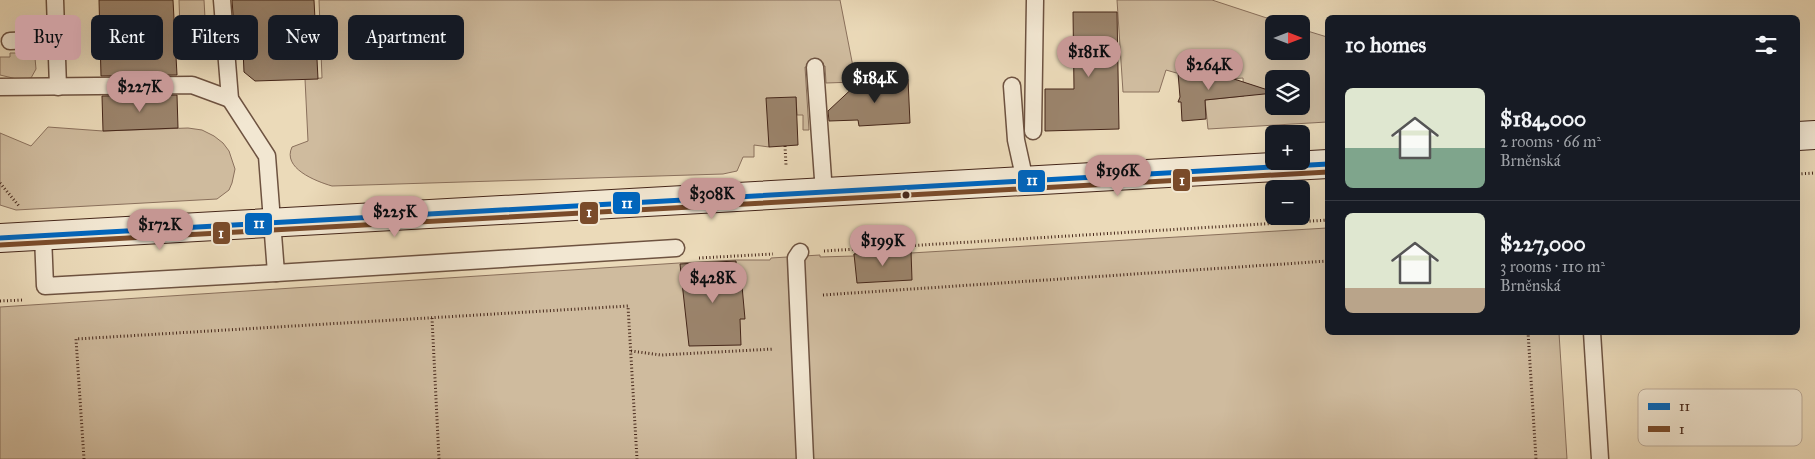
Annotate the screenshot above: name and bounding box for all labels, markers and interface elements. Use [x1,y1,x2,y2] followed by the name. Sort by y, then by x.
[15,15,81,60] chip: Buy
[91,15,163,60] chip: Rent
[173,15,258,60] chip: Filters
[268,15,338,60] chip: New
[348,15,464,60] chip: Apartment
[1265,15,1310,60] north arrow
[1265,15,1310,225] map controls
[1752,31,1780,59] icon: filters
[1345,32,1426,58] text: 10 homes
[1054,36,1124,78] pin: $181K
[1068,42,1110,61] text: $181K
[1174,48,1244,91] pin: $264K
[1186,55,1232,74] text: $264K
[840,62,910,104] pin: $184K
[853,68,897,87] text: $184K
[105,70,175,113] pin: $227K
[1265,70,1310,115] button: layers
[118,77,162,96] text: $227K
[1500,106,1586,132] text: $184,000
[1385,108,1445,168] icon: home
[1265,125,1310,170] button: +
[1500,132,1601,151] text: 2 rooms · 66 m²
[1500,151,1560,170] text: Brněnská
[1083,154,1153,197] pin: $196K
[1096,161,1140,180] text: $196K
[1172,168,1191,192] line badge: 1
[1017,169,1046,193] line badge: 11
[1026,172,1038,189] text: 11
[1179,172,1185,189] text: 1
[677,178,747,220] pin: $308K
[1265,180,1310,225] button: −
[689,184,735,203] text: $308K
[901,190,911,200] unlabelled marker
[612,191,641,215] line badge: 11
[621,195,633,212] text: 11
[360,196,430,238] pin: $225K
[579,201,599,225] line badge: 1
[373,202,417,221] text: $225K
[586,204,592,221] text: 1
[125,208,195,251] pin: $172K
[244,212,273,236] line badge: 11
[138,215,182,234] text: $172K
[253,215,265,232] text: 11
[212,221,231,245] line badge: 1
[848,224,918,267] pin: $199K
[218,225,224,242] text: 1
[861,231,905,250] text: $199K
[1500,231,1586,257] text: $227,000
[1385,233,1445,293] icon: home
[1500,257,1605,276] text: 3 rooms · 110 m²
[678,262,748,304] pin: $428K
[690,268,736,287] text: $428K
[1500,276,1560,295] text: Brněnská
[1638,389,1802,446] legend
[1679,398,1691,415] text: 11
[1679,421,1685,438] text: 1

